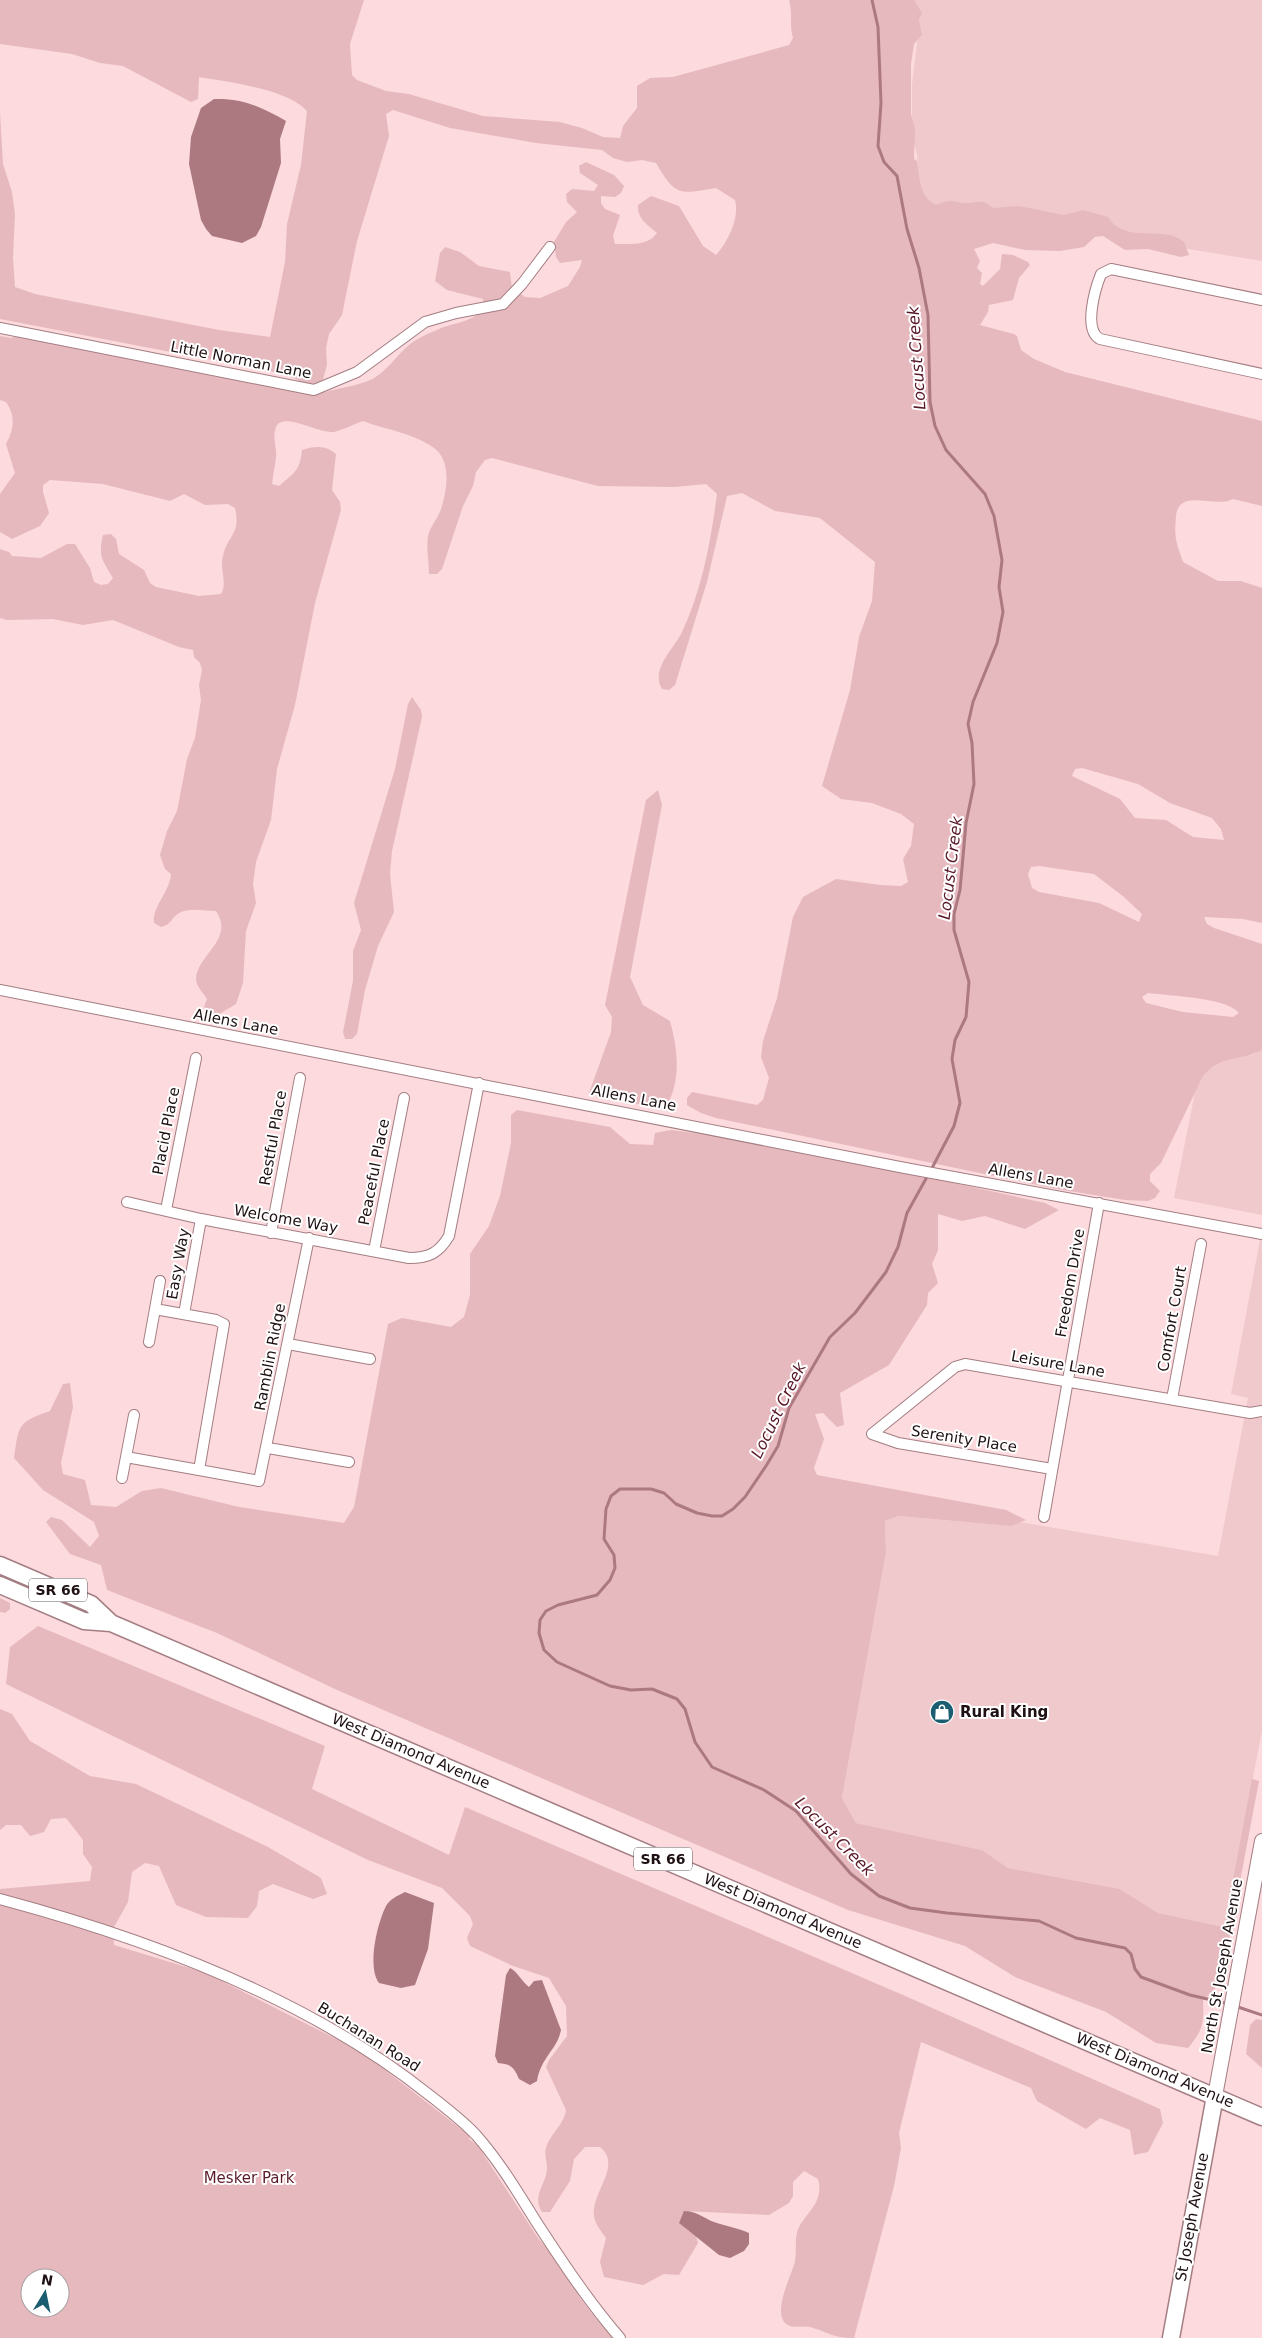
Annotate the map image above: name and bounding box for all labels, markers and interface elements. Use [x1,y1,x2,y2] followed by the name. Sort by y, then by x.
[903,305,930,411] water label: Locust Creek
[169,338,313,382] street label: Little Norman Lane
[935,815,966,921] water label: Locust Creek
[192,1005,280,1039] street label: Allens Lane
[590,1081,678,1115] street label: Allens Lane
[149,1086,183,1176] street label: Placid Place
[256,1089,290,1187] street label: Restful Place
[355,1117,393,1227] street label: Peaceful Place
[987,1160,1075,1192] street label: Allens Lane
[233,1201,340,1237] street label: Welcome Way
[163,1227,193,1301] street label: Easy Way
[1052,1227,1088,1339] street label: Freedom Drive
[1154,1265,1190,1373] street label: Comfort Court
[251,1302,289,1412] street label: Ramblin Ridge
[1010,1347,1106,1381] street label: Leisure Lane
[747,1359,810,1461] water label: Locust Creek
[910,1422,1018,1456] street label: Serenity Place
[29,1578,87,1602] road number: SR 66
[929,1699,955,1725] shop icon: Rural King
[960,1703,1048,1721] place label: Rural King
[329,1710,493,1792] street label: West Diamond Avenue
[791,1793,879,1880] water label: Locust Creek
[634,1848,692,1870] road number: SR 66
[701,1870,865,1952] street label: West Diamond Avenue
[1198,1877,1246,2055] street label: North St Joseph Avenue
[314,1998,424,2076] street label: Buchanan Road
[1073,2029,1237,2111] street label: West Diamond Avenue
[1172,2151,1212,2283] street label: St Joseph Avenue
[204,2169,295,2187] park label: Mesker Park
[20,2268,70,2318] north arrow
[40,2271,54,2289] text: N

